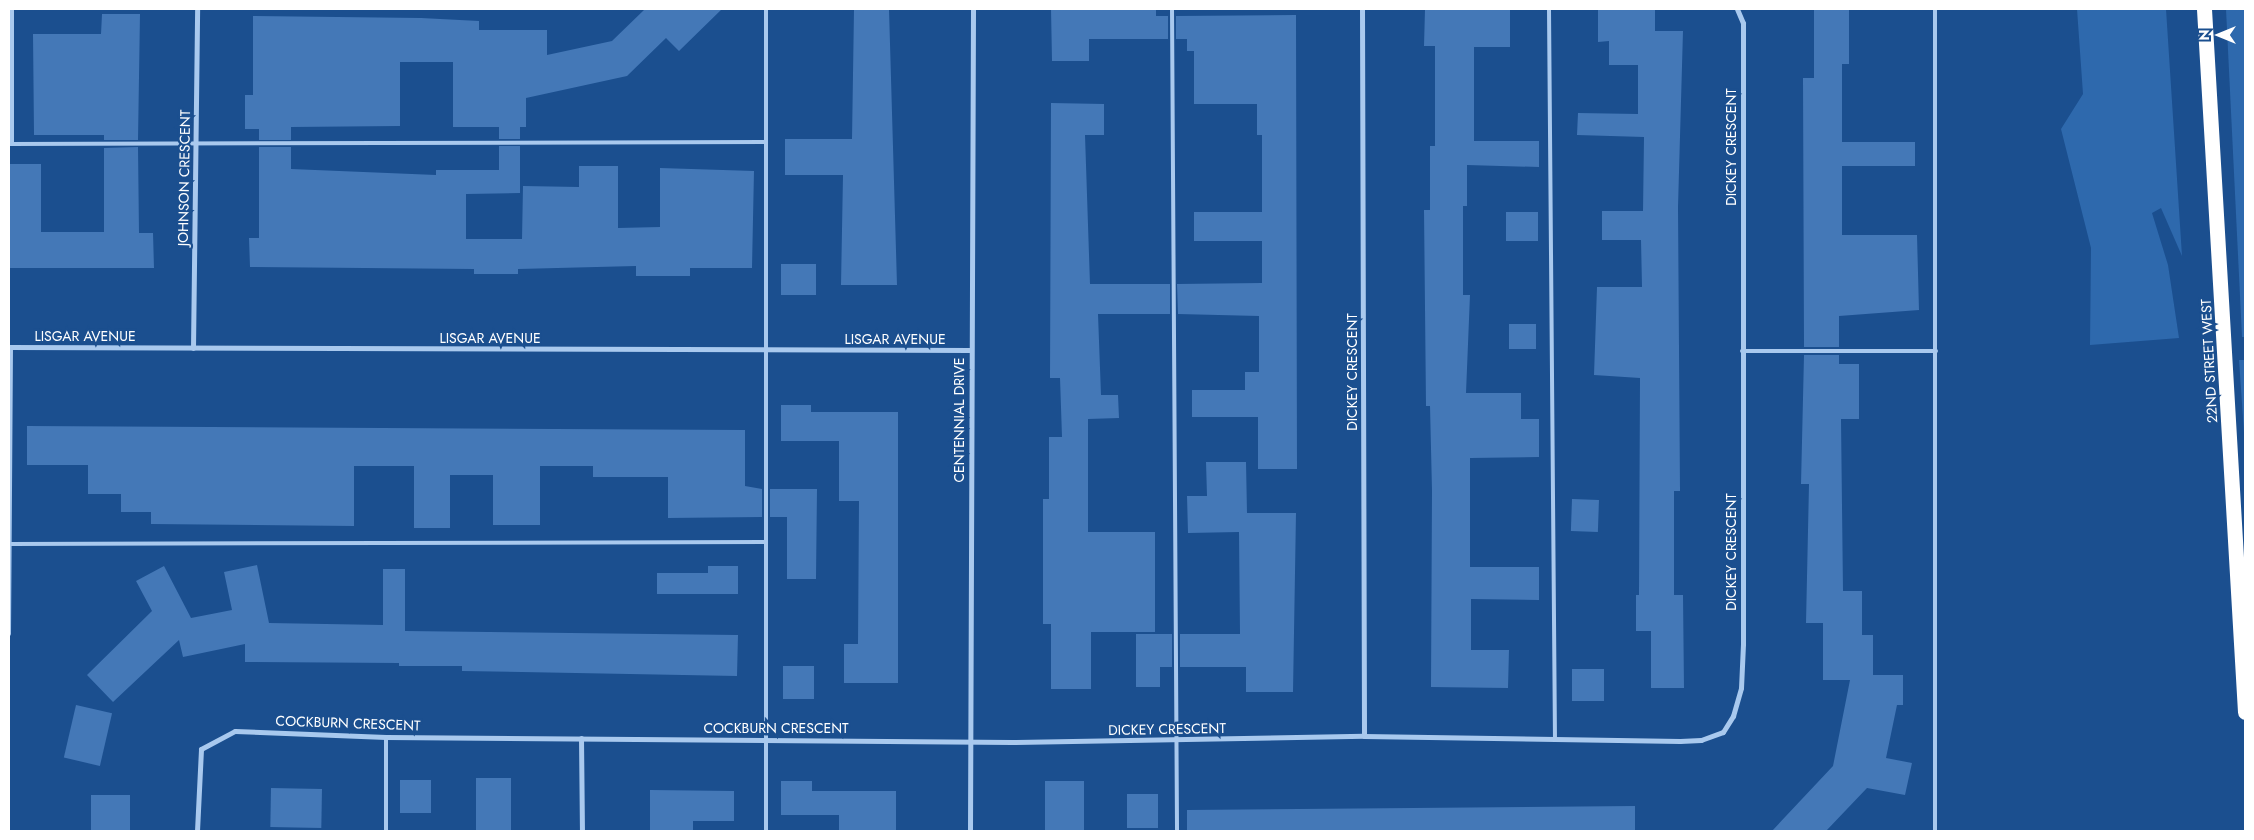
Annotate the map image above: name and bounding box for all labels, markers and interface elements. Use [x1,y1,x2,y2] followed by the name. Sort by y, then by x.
[2194,10,2244,60] north arrow
[2194,29,2214,41] text: N
[1723,88,1739,206] street label: DICKEY CRESCENT
[174,110,194,246] street label: JOHNSON CRESCENT
[2197,298,2221,424] street label: 22ND STREET WEST
[1344,313,1360,431] street label: DICKEY CRESCENT
[34,328,136,344] street label: LISGAR AVENUE
[439,330,541,346] street label: LISGAR AVENUE
[844,331,946,347] street label: LISGAR AVENUE
[951,358,967,482] street label: CENTENNIAL DRIVE
[1723,493,1739,611] street label: DICKEY CRESCENT
[275,712,421,734] street label: COCKBURN CRESCENT
[703,720,849,736] street label: COCKBURN CRESCENT
[1108,720,1226,738] street label: DICKEY CRESCENT

